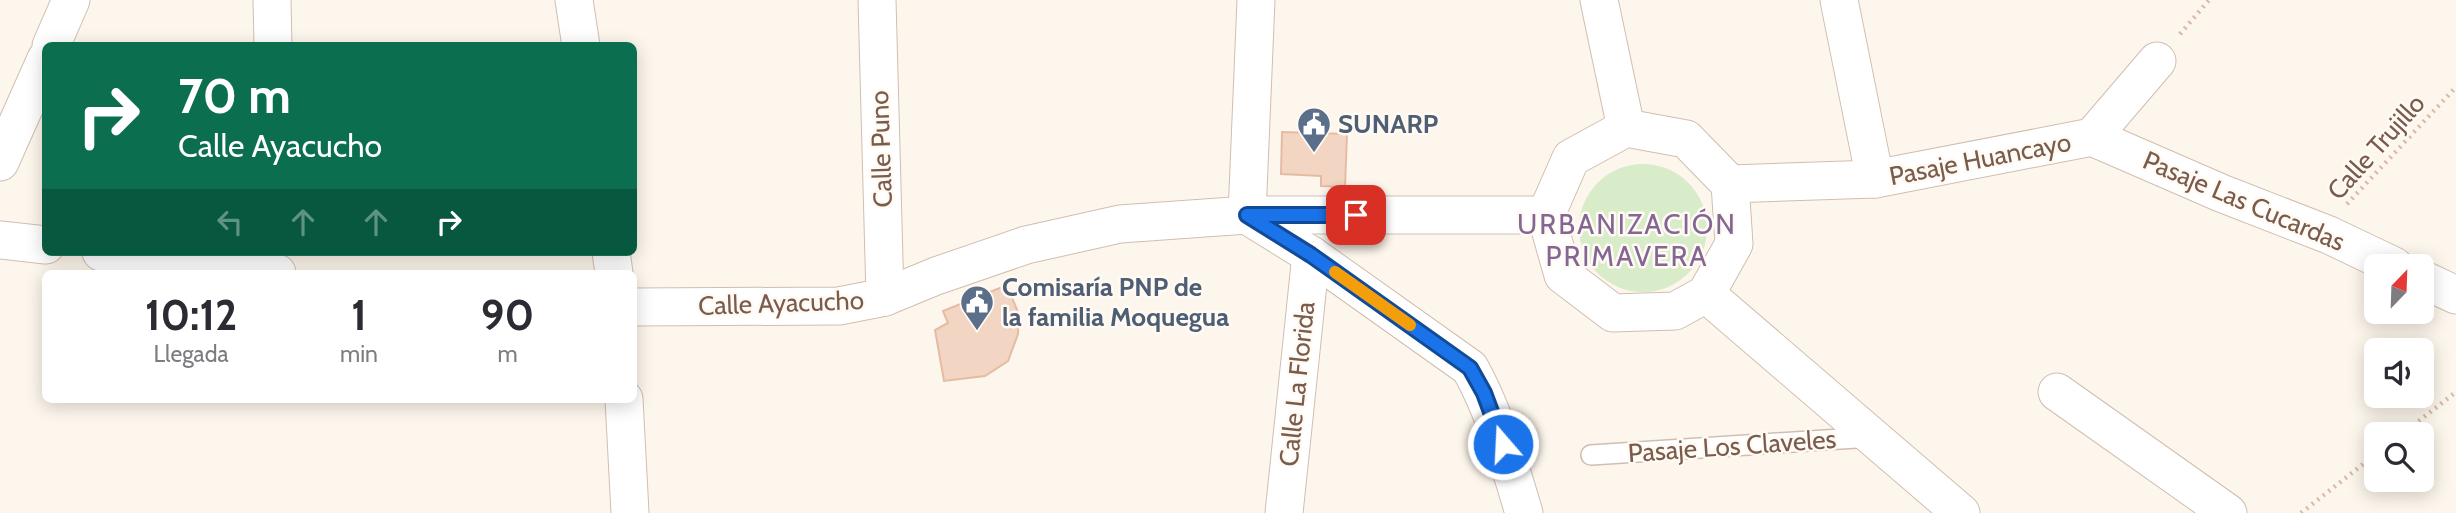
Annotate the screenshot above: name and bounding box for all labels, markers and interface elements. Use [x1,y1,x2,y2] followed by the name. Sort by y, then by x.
[178,66,291,125] text: 70 m
[63,70,154,161] icon: right
[2320,88,2432,206] street label: Calle Trujillo
[863,90,899,208] street label: Calle Puno
[1295,105,1333,154] public building icon: SUNARP
[1338,108,1438,140] place label: SUNARP
[178,126,382,165] text: Calle Ayacucho
[1886,126,2074,192] street label: Pasaje Huancayo
[2138,144,2350,258] street label: Pasaje Las Cucardas
[1326,185,1386,245] pin
[1337,196,1375,234] icon: arrive
[211,203,249,241] icon: left
[284,203,322,241] icon: ahead
[357,203,395,241] icon: ahead
[430,203,468,241] icon: right
[1517,207,1737,273] district label: URBANIZACIÓN PRIMAVERA
[2364,254,2434,324] north arrow
[2364,254,2434,492] map controls
[1002,271,1229,333] place label: Comisaría PNP de la familia Moquegua
[958,283,996,332] public building icon: Comisaría PNP de la familia Moquegua
[698,284,864,322] street label: Calle Ayacucho
[145,289,237,341] text: 10:12
[351,289,367,341] text: 1
[481,289,534,341] text: 90
[1272,299,1322,468] street label: Calle La Florida
[2364,338,2434,408] button: sound
[154,340,228,368] text: Llegada
[340,340,378,368] text: min
[497,340,518,368] text: m
[1466,407,1540,481] position arrow
[2364,422,2434,492] button: search
[1627,423,1837,469] street label: Pasaje Los Claveles

